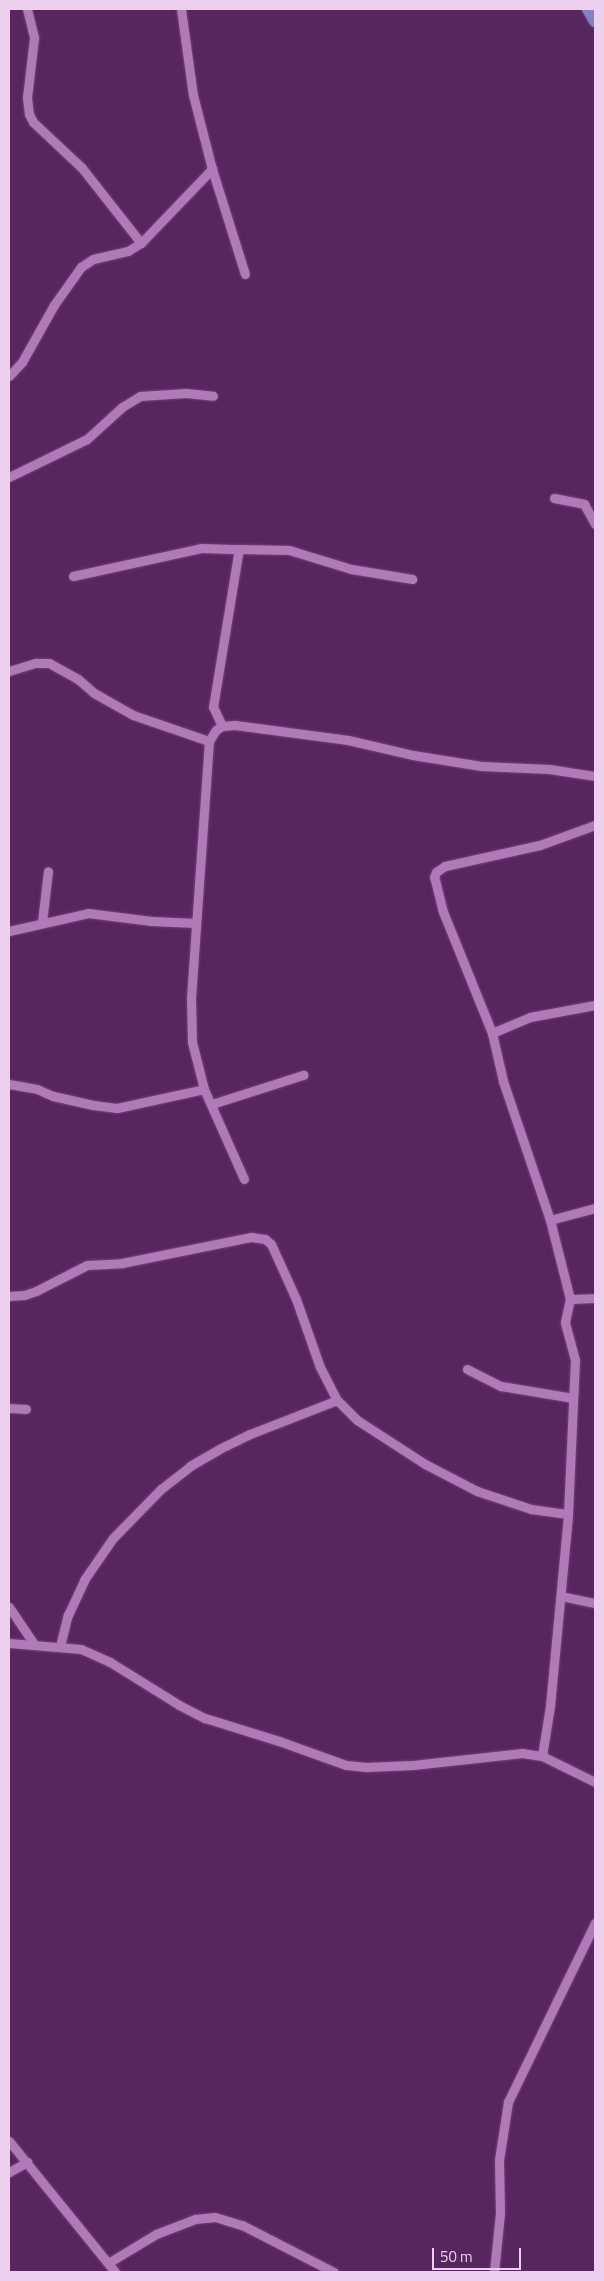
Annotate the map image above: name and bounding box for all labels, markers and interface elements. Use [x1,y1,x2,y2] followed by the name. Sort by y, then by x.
[434,2238,523,2270] scale bar
[440,2245,473,2268] text: 50 m

